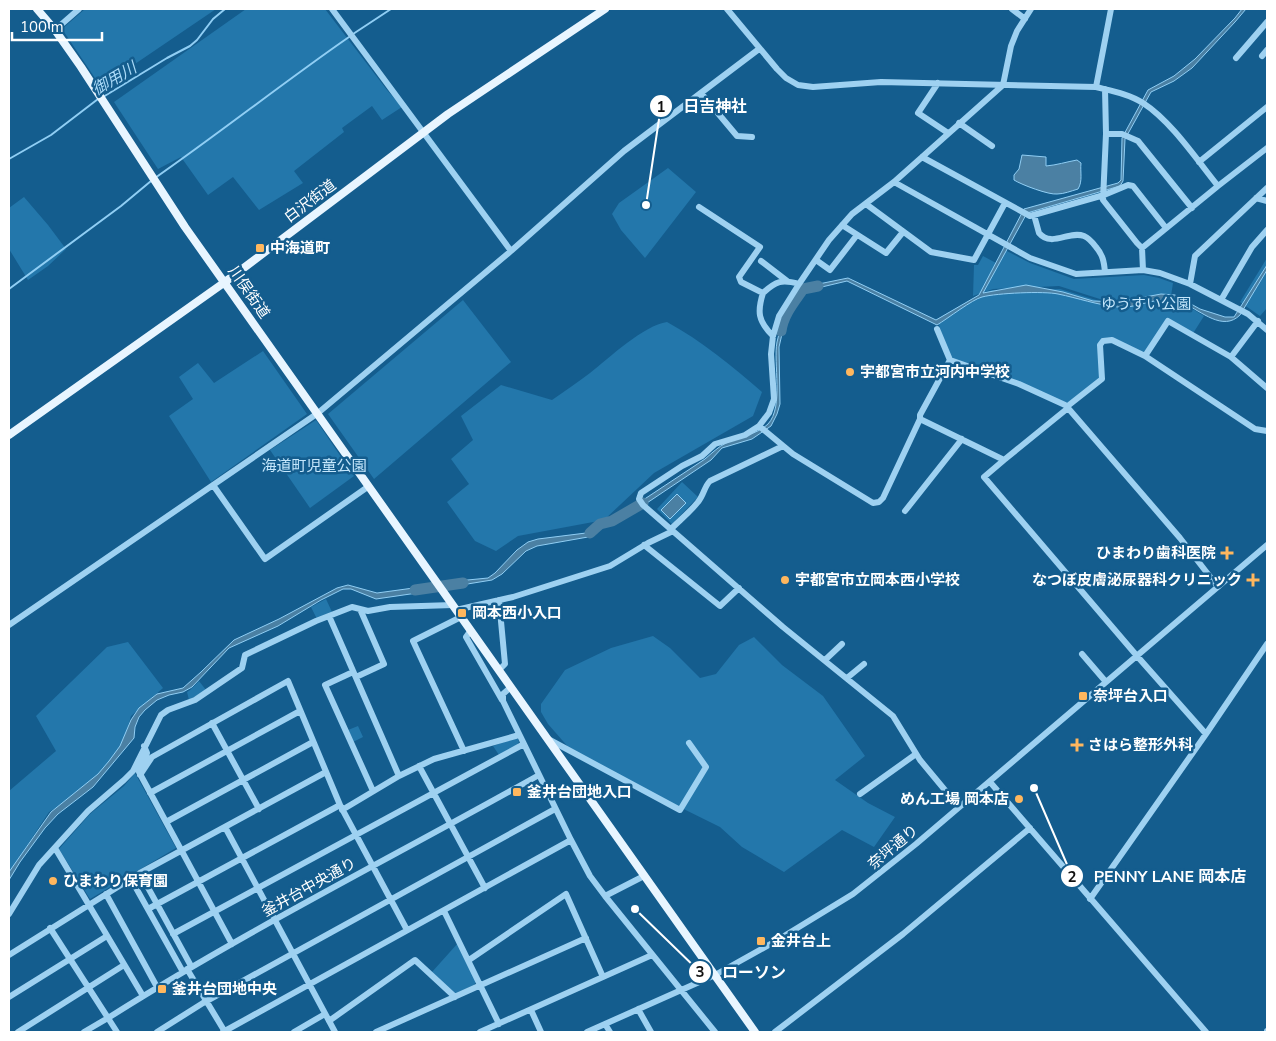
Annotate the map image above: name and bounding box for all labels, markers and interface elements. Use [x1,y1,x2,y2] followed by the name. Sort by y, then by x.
[12,10,102,42] scale bar
[20,17,64,37] text: 100 m
[88,56,142,101] water label: 御用川
[648,91,757,122] callout: 日吉神社
[683,96,747,118] text: 日吉神社
[656,97,666,117] text: 1
[280,175,340,227] street label: 白沢街道
[270,238,330,258] place label: 中海道町
[254,242,266,254] marker: 中海道町
[224,262,274,322] street label: 川俣街道
[1101,294,1191,314] park label: ゆうすい公園
[860,362,1010,382] place label: 宇都宮市立河内中学校
[844,366,856,378] marker: 宇都宮市立河内中学校
[261,456,367,476] park label: 海道町児童公園
[1096,543,1216,563] place label: ひまわり歯科医院
[1220,546,1234,560] marker: ひまわり歯科医院
[795,570,960,590] place label: 宇都宮市立岡本西小学校
[1032,570,1242,590] place label: なつぼ皮膚泌尿器科クリニック
[1246,573,1260,587] marker: なつぼ皮膚泌尿器科クリニック
[779,574,791,586] marker: 宇都宮市立岡本西小学校
[472,603,562,623] place label: 岡本西小入口
[456,607,468,619] marker: 岡本西小入口
[1093,686,1168,706] place label: 奈坪台入口
[1077,690,1089,702] marker: 奈坪台入口
[1088,735,1193,755] place label: さはら整形外科
[1070,738,1084,752] marker: さはら整形外科
[527,782,632,802] place label: 釜井台団地入口
[511,786,523,798] marker: 釜井台団地入口
[900,789,1009,809] place label: めん工場 岡本店
[1013,793,1025,805] marker: めん工場 岡本店
[864,820,922,874] street label: 奈坪通り
[258,853,360,921] street label: 釜井台中央通り
[1059,861,1257,892] callout: PENNY LANE 岡本店
[1094,866,1246,888] text: PENNY LANE 岡本店
[1067,867,1077,887] text: 2
[63,871,168,891] place label: ひまわり保育園
[47,875,59,887] marker: ひまわり保育園
[771,931,831,951] place label: 金井台上
[755,935,767,947] marker: 金井台上
[687,956,796,987] callout: ローソン
[695,962,705,982] text: 3
[722,962,786,984] text: ローソン
[172,979,277,999] place label: 釜井台団地中央
[156,983,168,995] marker: 釜井台団地中央

